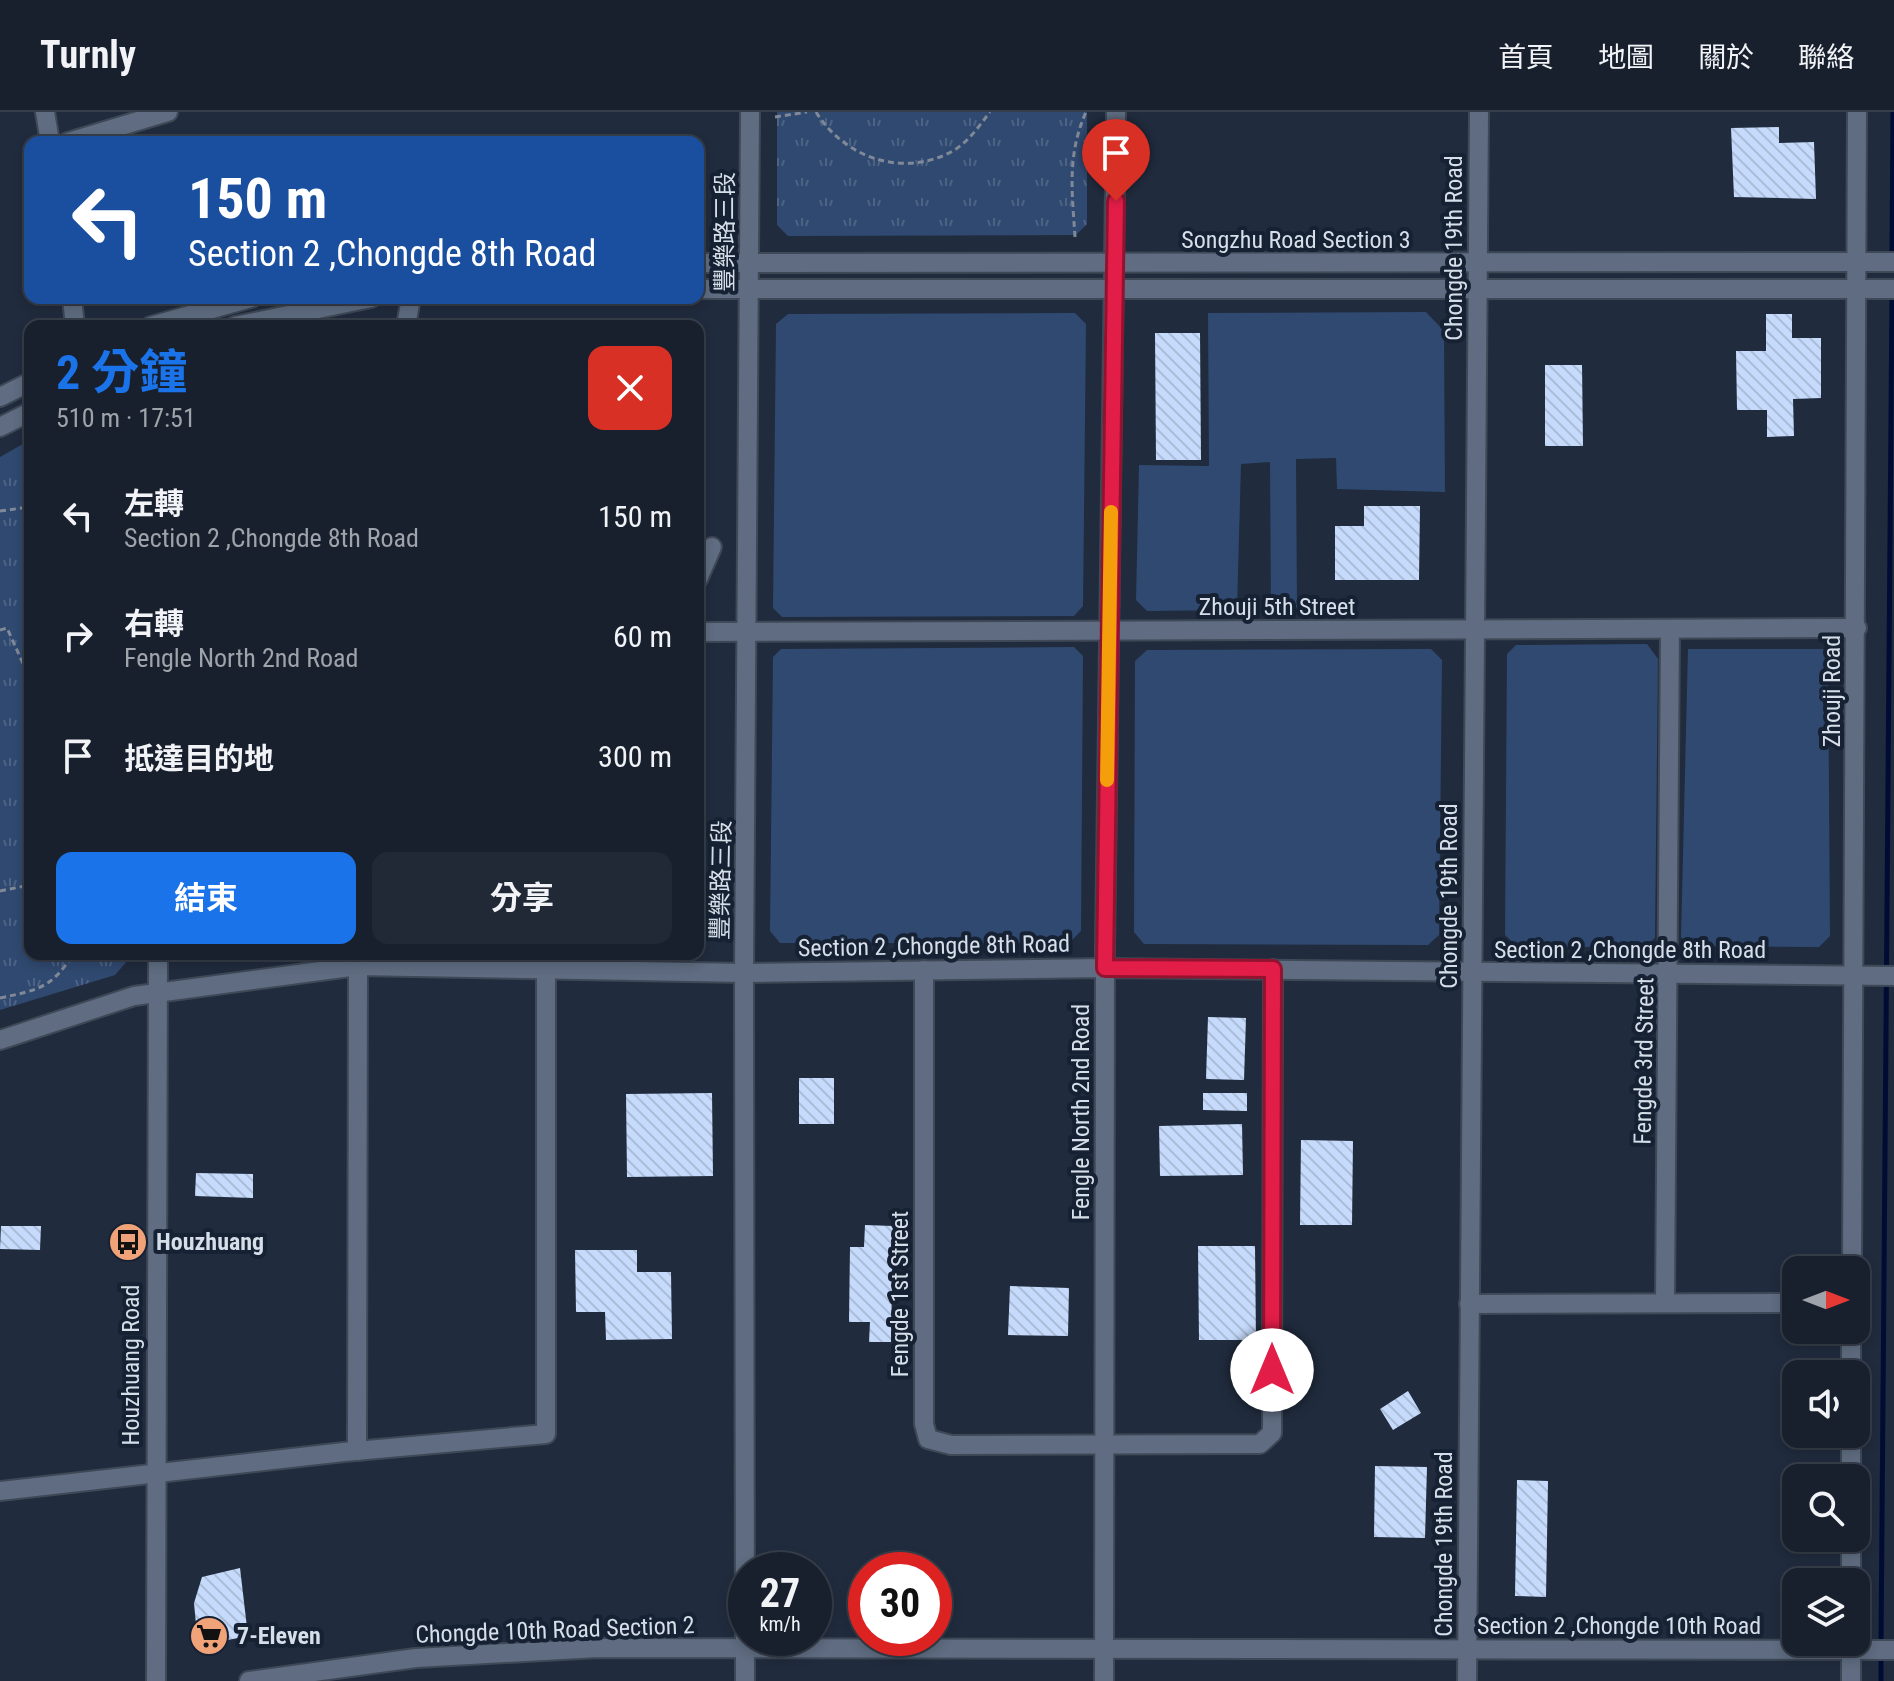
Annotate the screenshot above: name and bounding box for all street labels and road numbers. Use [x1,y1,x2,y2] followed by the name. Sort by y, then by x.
[1440,155,1468,341] street label: Chongde 19th Road
[711,172,739,292] street label: 豐樂路三段
[1181,226,1411,254] street label: Songzhu Road Section 3
[1199,593,1355,621] street label: Zhouji 5th Street
[1818,635,1846,747] street label: Zhouji Road
[1435,803,1463,989] street label: Chongde 19th Road
[706,820,736,940] street label: 豐樂路三段
[798,930,1070,962] street label: Section 2 ,Chongde 8th Road
[1494,936,1766,964] street label: Section 2 ,Chongde 8th Road
[1629,977,1659,1145] street label: Fengde 3rd Street
[1067,1004,1095,1220] street label: Fengle North 2nd Road
[886,1211,914,1377] street label: Fengde 1st Street
[117,1285,145,1445] street label: Houzhuang Road
[1430,1451,1458,1637] street label: Chongde 19th Road
[415,1611,695,1649] street label: Chongde 10th Road Section 2
[1477,1612,1761,1640] street label: Section 2 ,Chongde 10th Road

